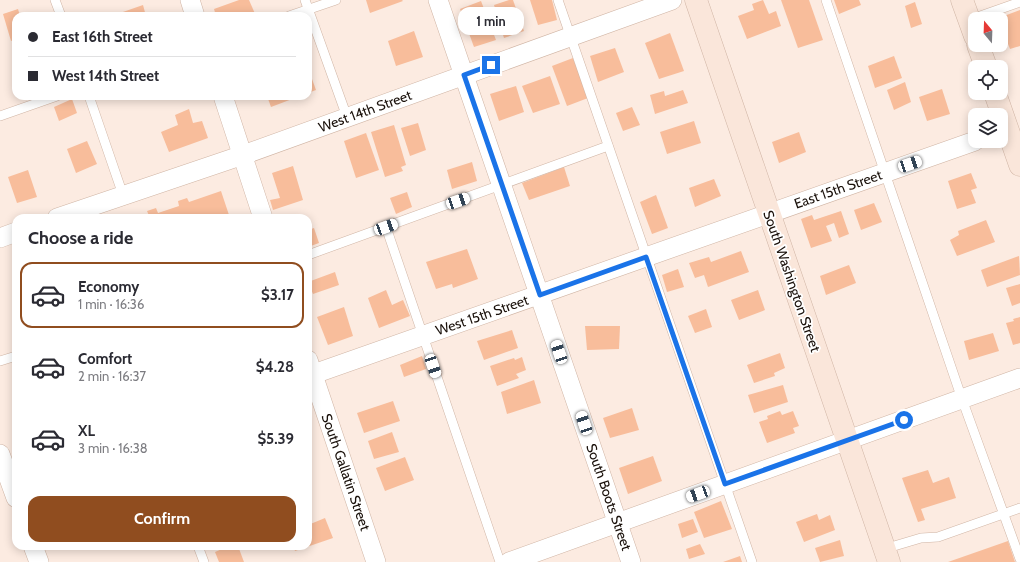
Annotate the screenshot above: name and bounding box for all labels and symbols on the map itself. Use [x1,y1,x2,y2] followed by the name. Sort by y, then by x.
[458,7,524,35] callout: 1 min
[968,12,1008,52] north arrow
[482,56,500,74] route end
[316,86,414,136] street label: West 14th Street
[897,154,923,174] car
[792,165,885,212] street label: East 15th Street
[445,191,471,211] car
[759,208,825,354] street label: South Washington Street
[373,217,399,237] car
[433,291,531,339] street label: West 15th Street
[549,339,569,365] car
[423,353,443,379] car
[574,410,594,436] car
[318,411,375,533] street label: South Gallatin Street
[895,411,913,429] route start
[582,441,636,553] street label: South Boots Street
[685,484,711,504] car

